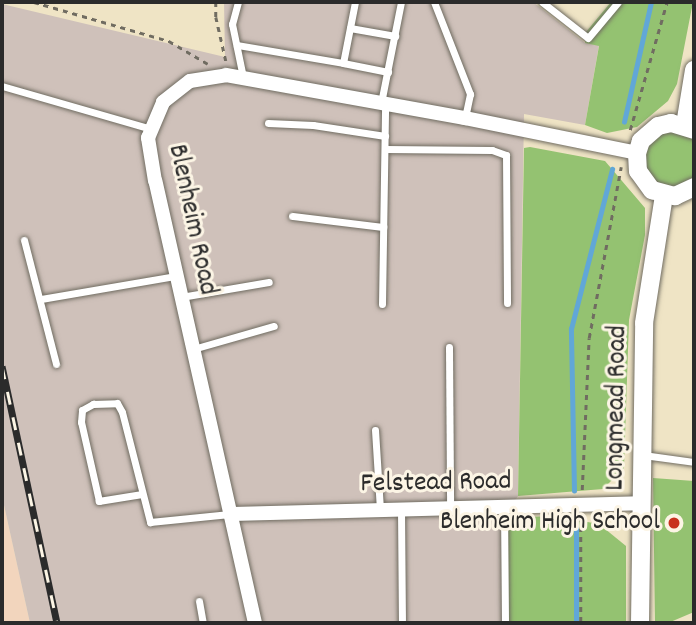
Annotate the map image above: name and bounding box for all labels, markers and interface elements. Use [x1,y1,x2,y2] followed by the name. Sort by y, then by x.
[159,141,223,299] street label: Blenheim Road
[600,325,636,491] street label: Longmead Road
[360,466,512,502] street label: Felstead Road
[440,506,660,540] place label: Blenheim High School
[666,515,682,531] marker: Blenheim High School

